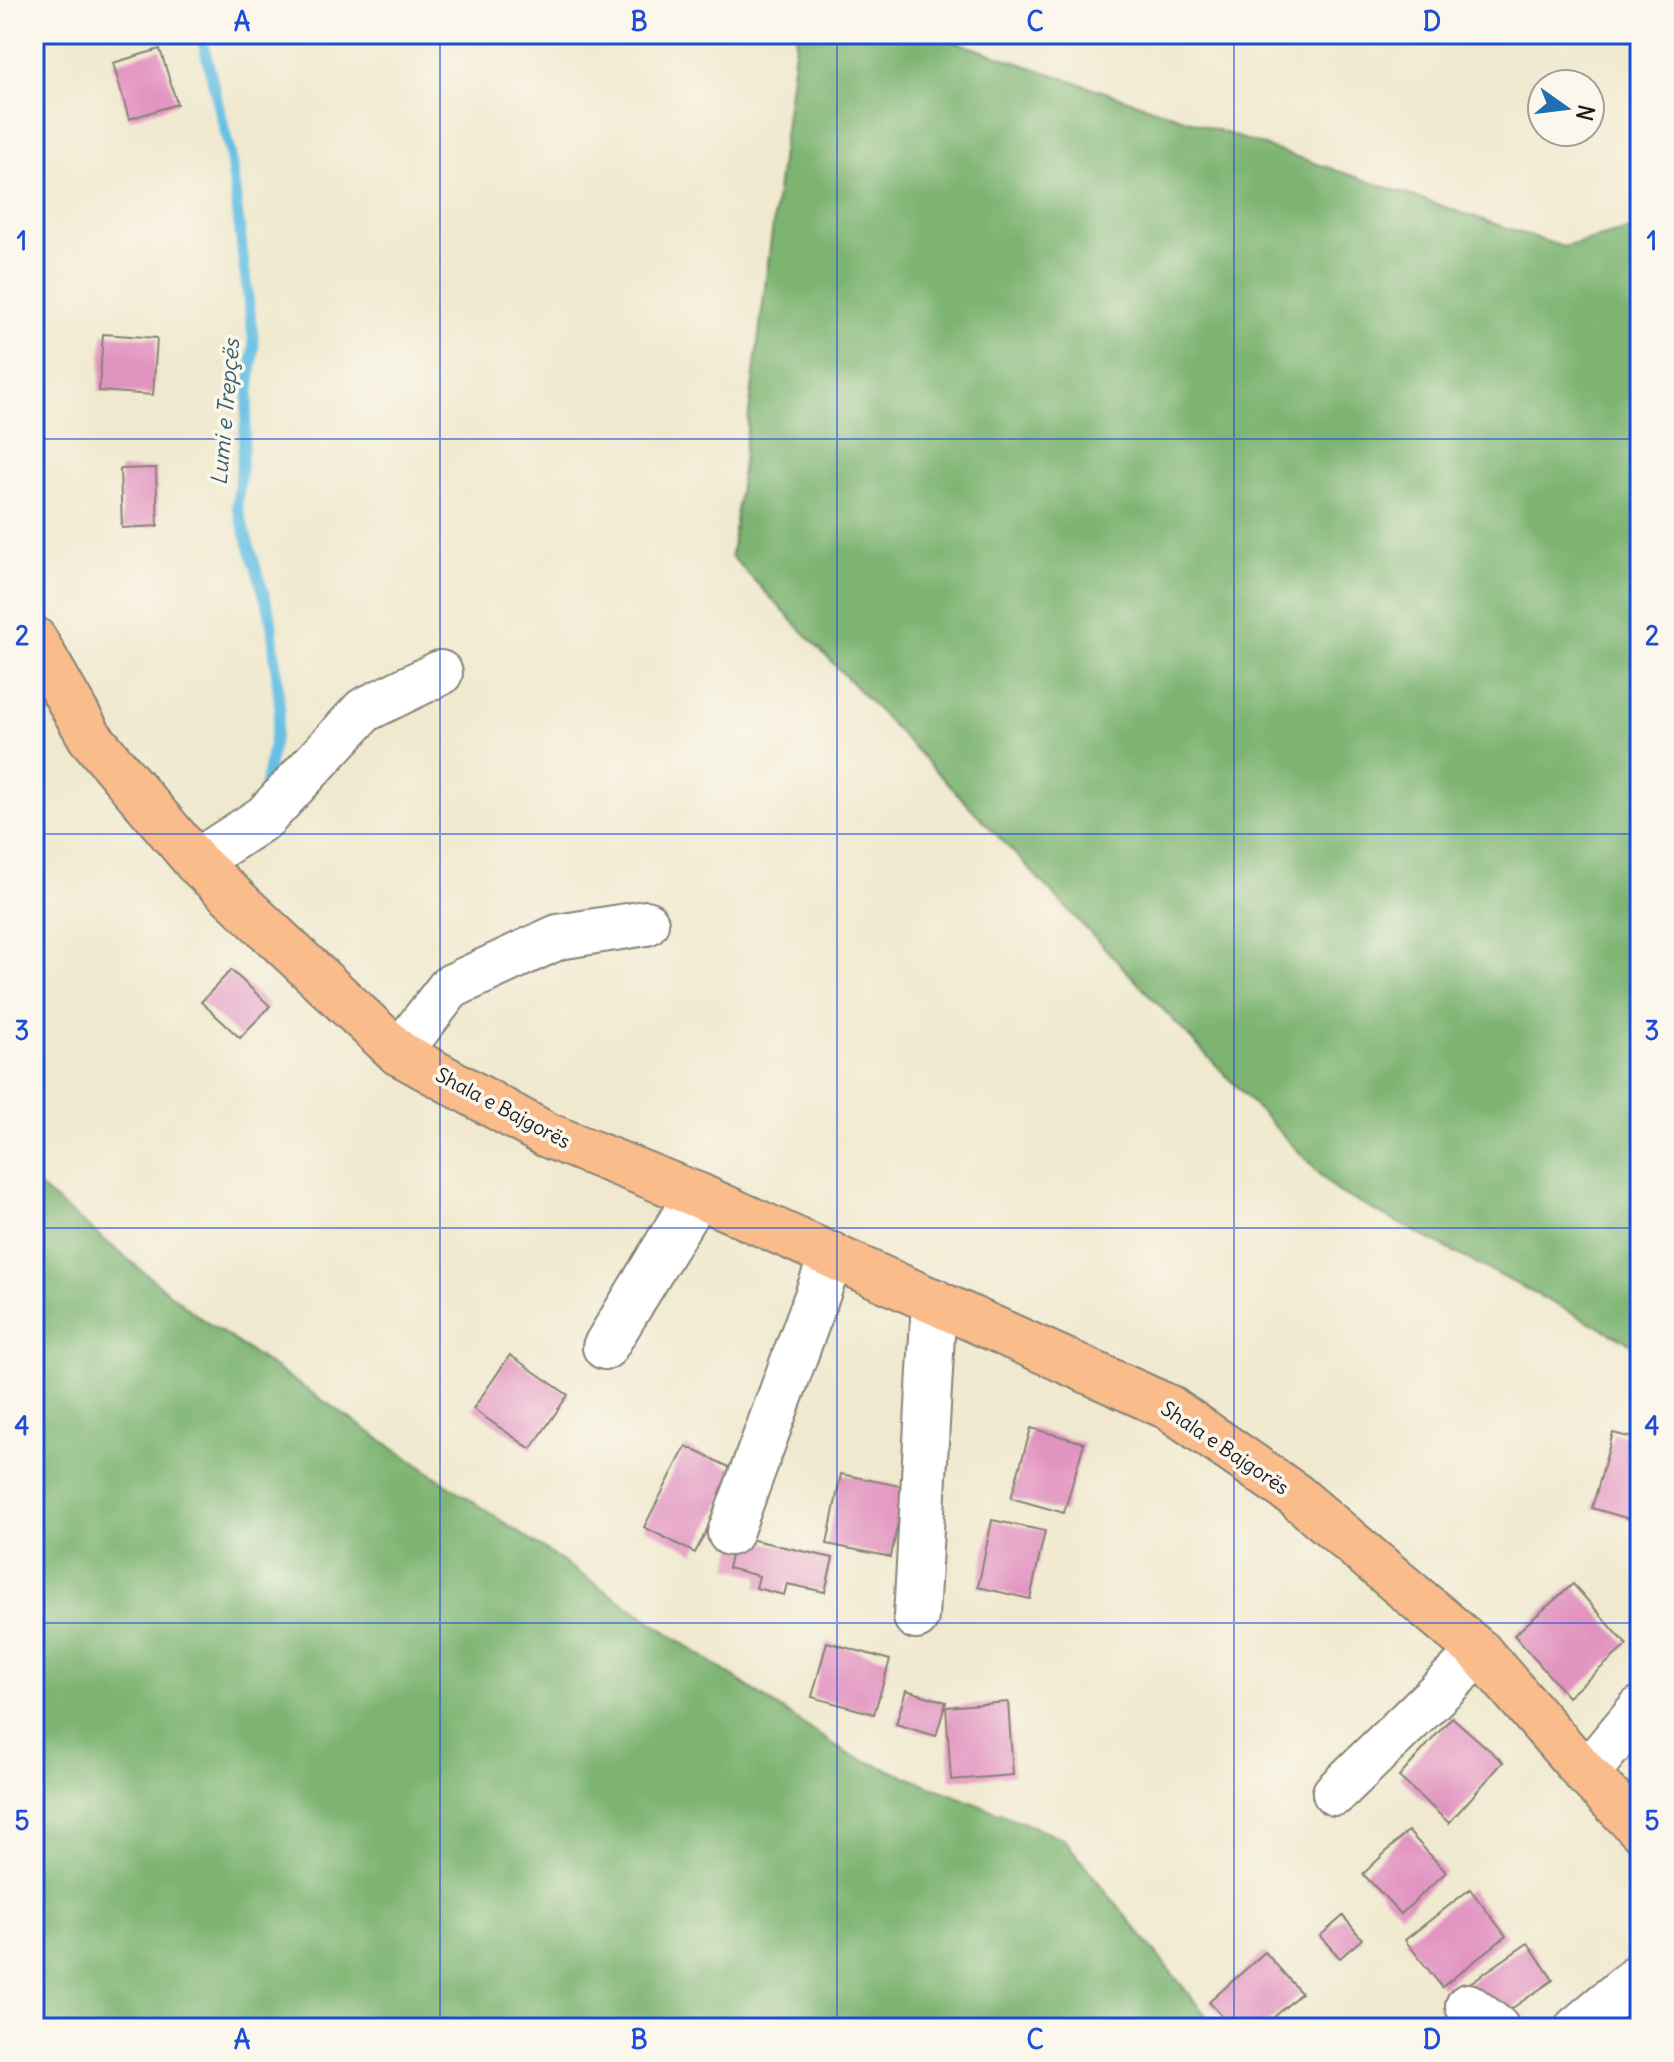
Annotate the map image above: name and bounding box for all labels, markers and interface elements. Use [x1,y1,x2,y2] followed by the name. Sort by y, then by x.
[234,5,251,38] text: A
[630,5,648,38] text: B
[1026,5,1044,38] text: C
[1423,5,1441,38] text: D
[1526,68,1606,148] north arrow
[1570,102,1601,124] text: N
[17,224,27,257] text: 1
[1647,224,1657,257] text: 1
[205,336,246,486] water label: Lumi e Trepçës
[15,619,29,652] text: 2
[1645,619,1659,652] text: 2
[15,1014,29,1047] text: 3
[1645,1014,1659,1047] text: 3
[432,1062,575,1154] street label: Shala e Bajgorës
[1156,1396,1294,1500] street label: Shala e Bajgorës
[14,1409,30,1442] text: 4
[1644,1409,1660,1442] text: 4
[15,1804,30,1837] text: 5
[1645,1804,1660,1837] text: 5
[234,2023,251,2056] text: A
[630,2023,648,2056] text: B
[1026,2023,1044,2056] text: C
[1423,2023,1441,2056] text: D

